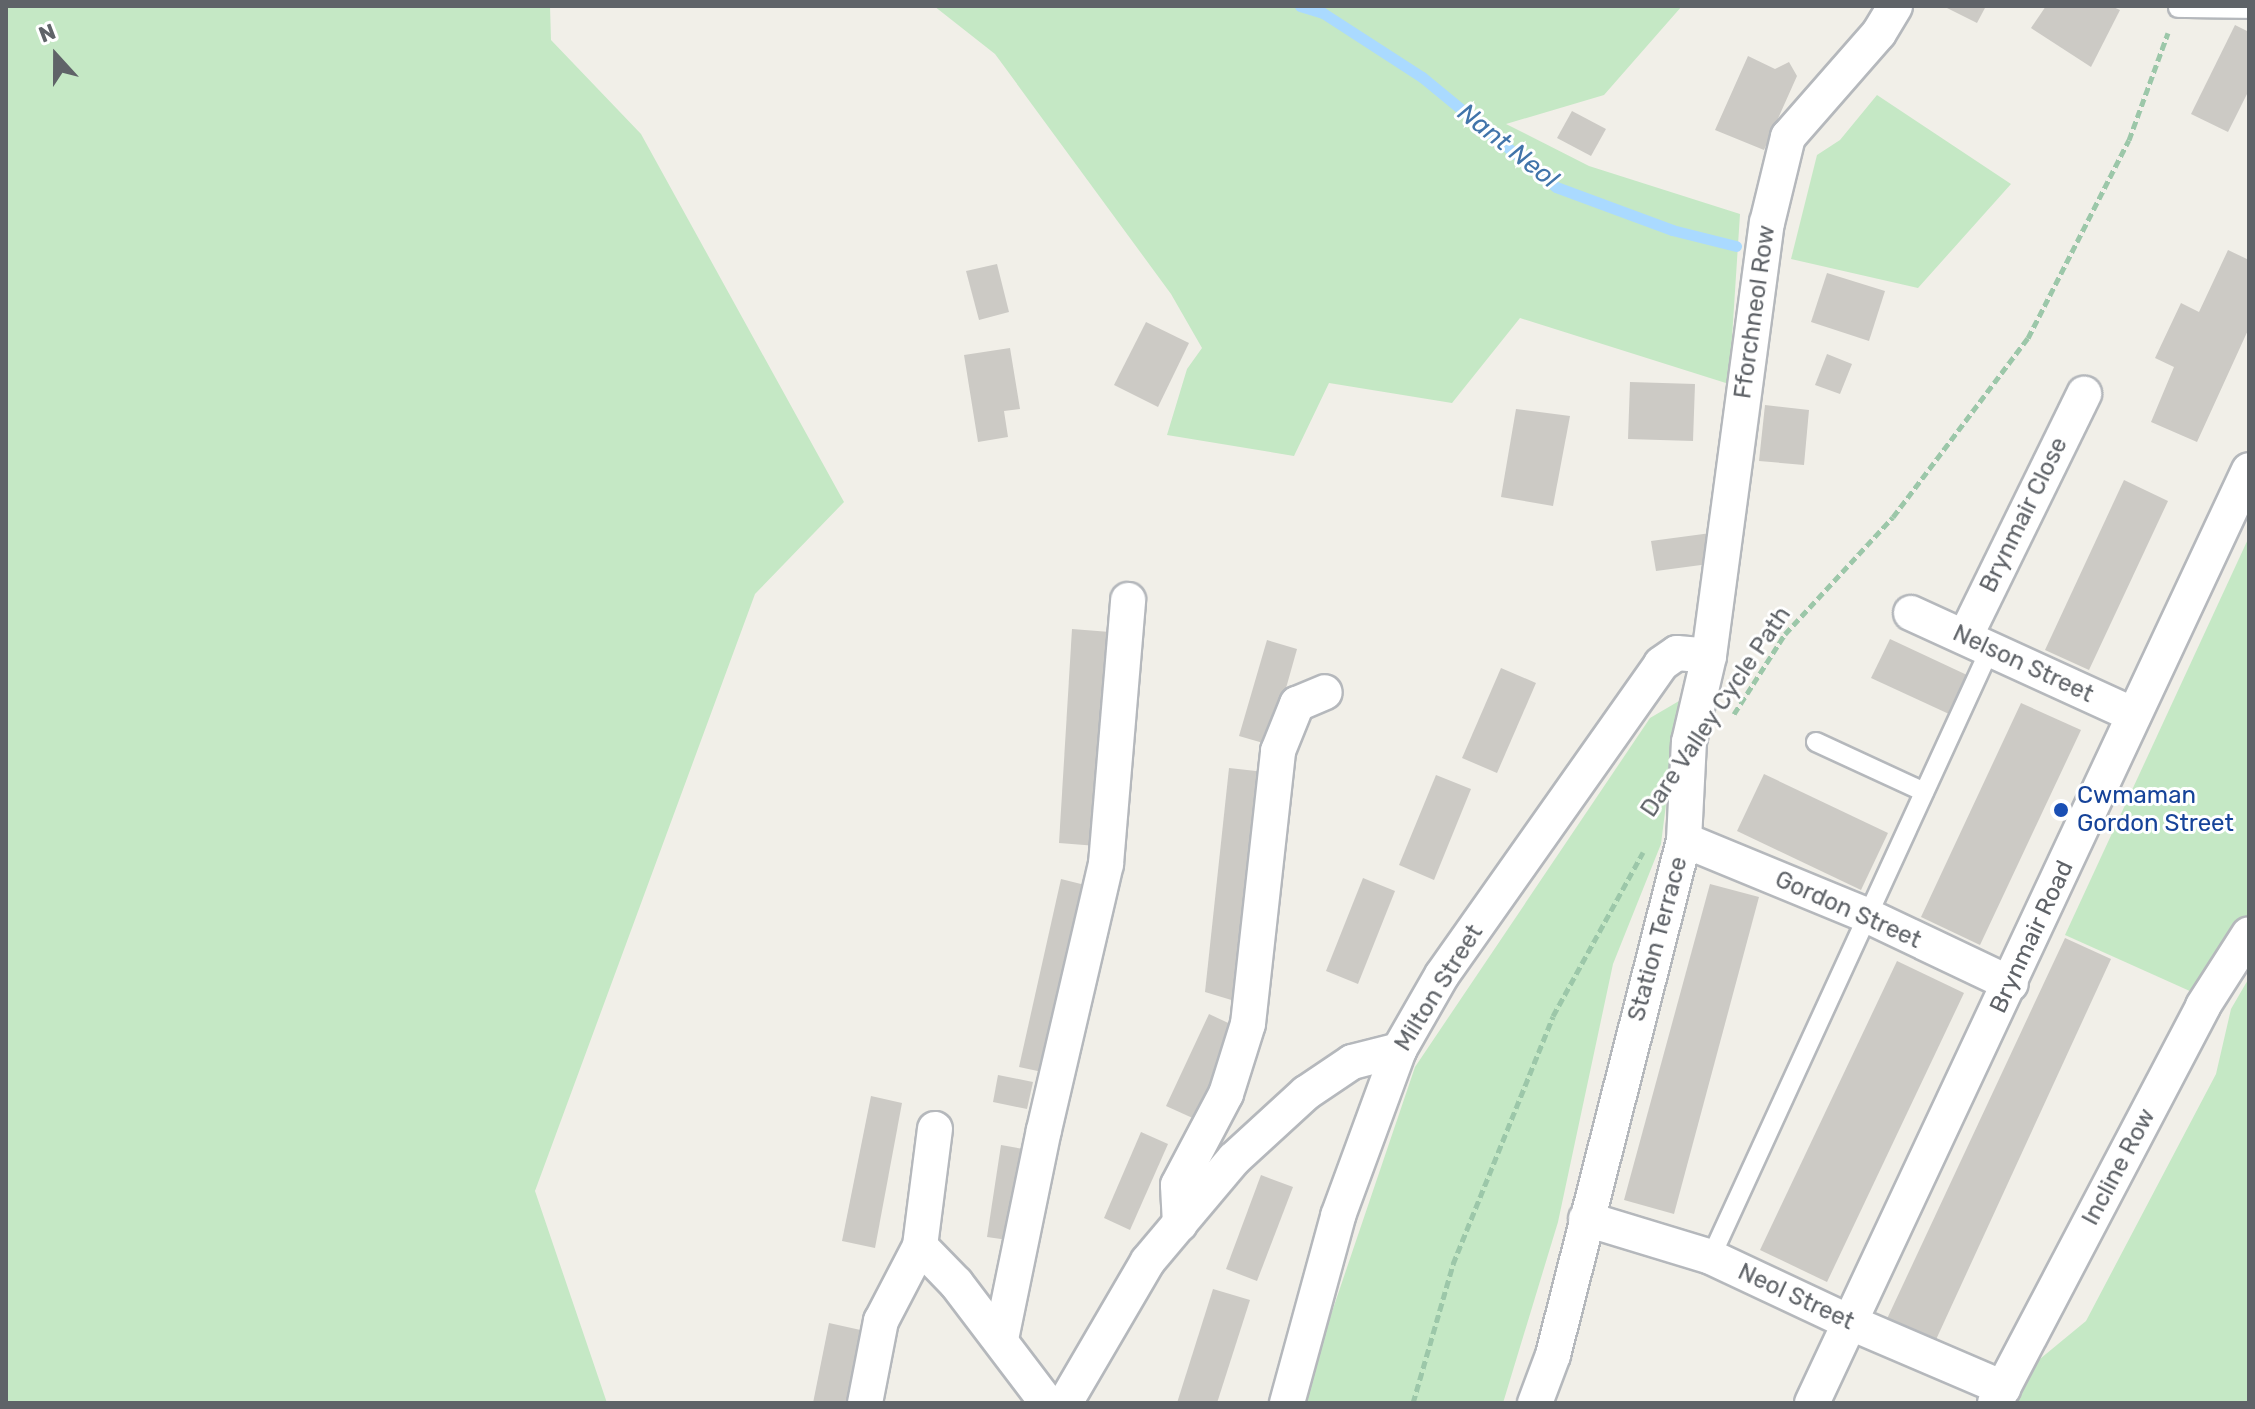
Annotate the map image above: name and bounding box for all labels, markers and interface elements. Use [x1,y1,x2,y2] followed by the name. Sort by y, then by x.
[16,16,96,96] north arrow
[35,18,59,49] text: N
[1451,97,1565,195] water label: Nant Neol
[1729,223,1781,401] street label: Fforchneol Row
[1974,432,2074,598] street label: Brynmair Close
[1634,601,1798,823] street label: Dare Valley Cycle Path
[1948,619,2098,709] street label: Nelson Street
[2077,782,2234,838] place label: Cwmaman Gordon Street
[2052,801,2070,819] marker: Cwmaman Gordon Street
[1622,853,1694,1025] street label: Station Terrace
[1984,856,2080,1018] street label: Brynmair Road
[1770,865,1926,955] street label: Gordon Street
[1389,919,1489,1057] street label: Milton Street
[2076,1104,2162,1230] street label: Incline Row
[1733,1258,1859,1336] street label: Neol Street

